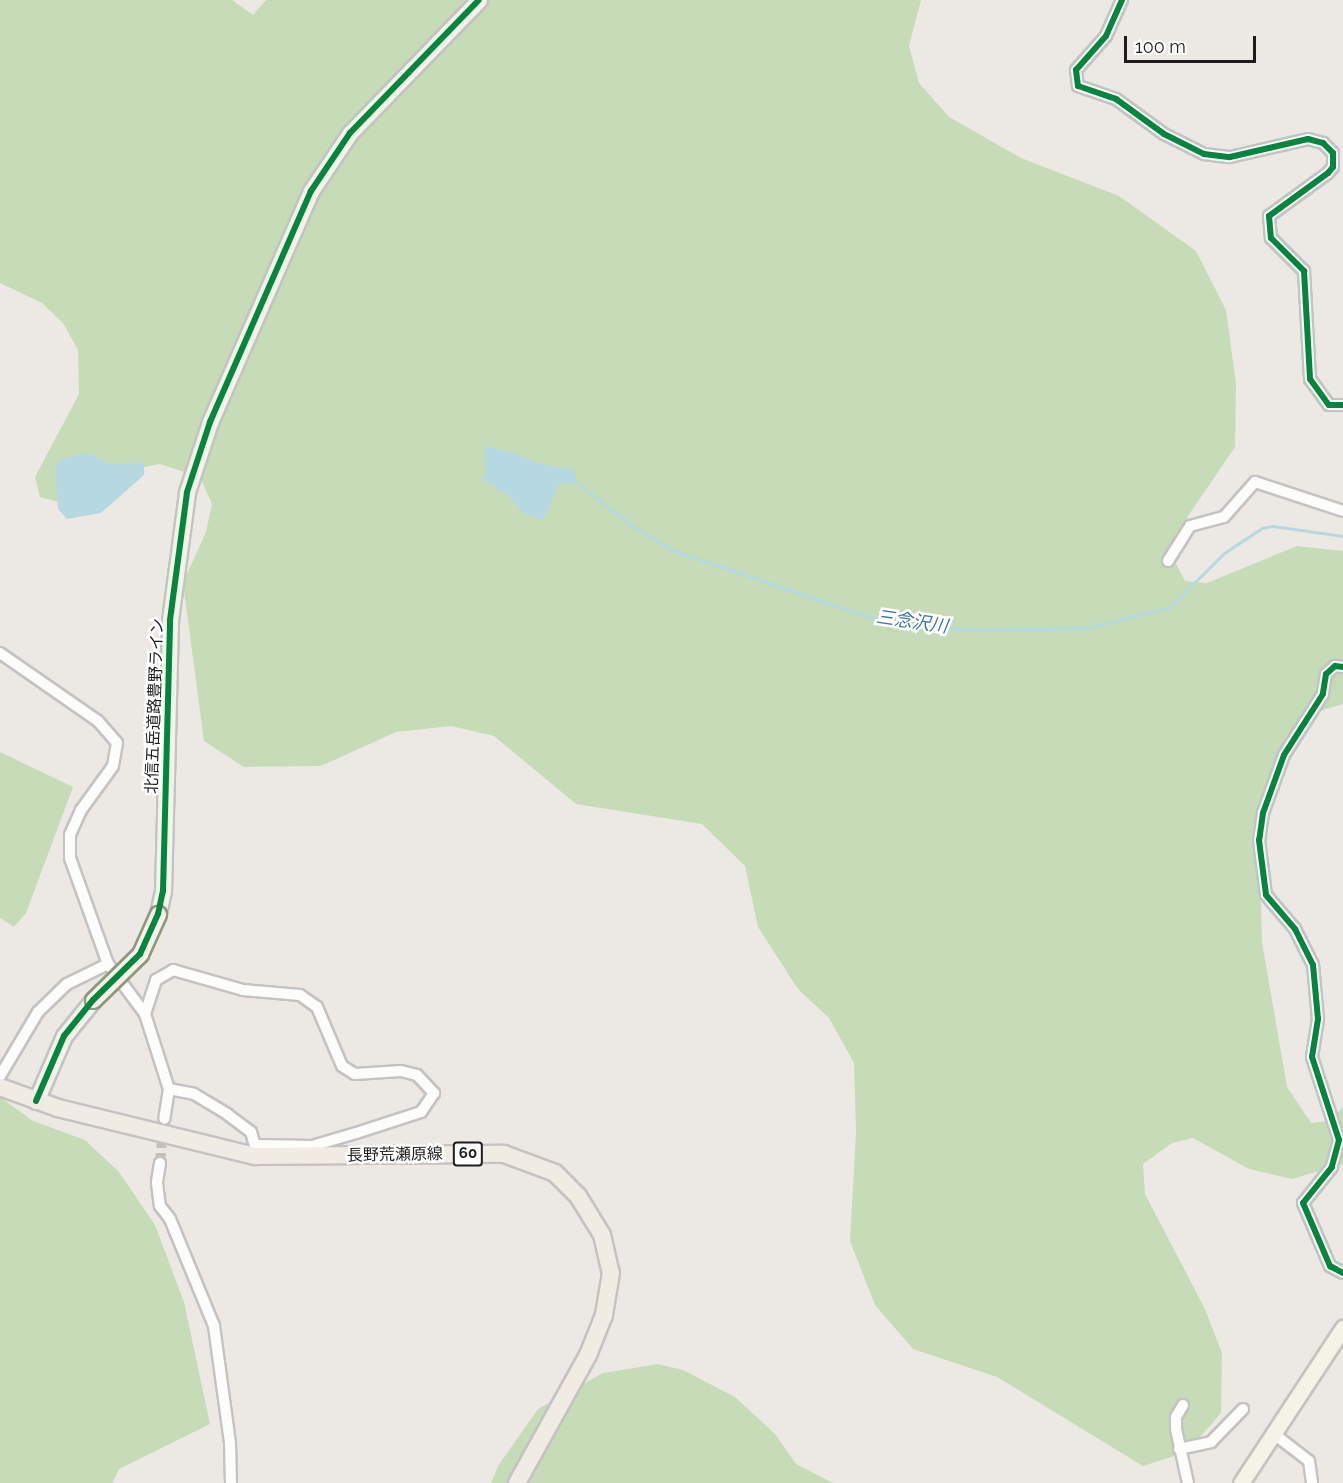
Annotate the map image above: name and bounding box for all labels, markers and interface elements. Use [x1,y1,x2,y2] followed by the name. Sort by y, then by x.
[1127,24,1259,62] scale bar
[1135,36,1186,57] text: 100 m
[875,606,949,638] water label: 三念沢川
[142,618,168,794] street label: 北信五岳道路豊野ライン
[452,1142,484,1166] road number: 60
[347,1145,443,1165] street label: 長野荒瀬原線

